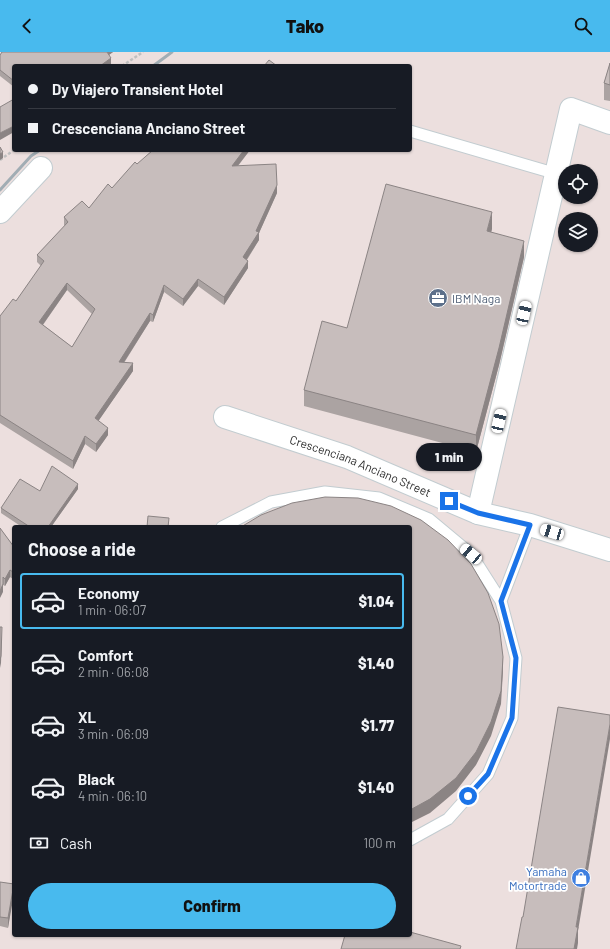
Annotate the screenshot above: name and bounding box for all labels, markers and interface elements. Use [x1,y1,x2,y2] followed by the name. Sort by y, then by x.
[16,15,38,37] icon: back
[286,15,324,37] text: Tako
[572,15,594,37] icon: search
[52,80,223,98] text: Dy Viajero Transient Hotel
[52,119,245,137] text: Crescenciana Anciano Street
[558,164,598,252] map controls
[558,164,598,204] button: locate
[558,212,598,252] button: layers
[427,287,449,309] office icon: IBM Naga
[452,291,500,305] place label: IBM Naga
[515,300,533,326] car
[490,408,508,434] car
[288,432,433,499] street label: Crescenciana Anciano Street
[416,443,482,471] callout: 1 min
[435,449,463,465] text: 1 min
[440,492,458,510] route end
[539,523,565,541] car
[28,538,136,560] text: Choose a ride
[458,542,484,566] car
[30,583,66,619] icon: car
[78,584,139,602] text: Economy
[358,592,394,610] text: $1.04
[78,602,146,618] text: 1 min · 06:07
[30,645,66,681] icon: car
[78,646,133,664] text: Comfort
[358,654,394,672] text: $1.40
[78,664,149,680] text: 2 min · 06:08
[30,707,66,743] icon: car
[78,708,96,726] text: XL
[361,716,394,734] text: $1.77
[78,726,149,742] text: 3 min · 06:09
[30,769,66,805] icon: car
[78,770,115,788] text: Black
[358,778,394,796] text: $1.40
[459,787,477,805] route start
[78,788,147,804] text: 4 min · 06:10
[28,832,50,854] icon: cash
[60,834,92,852] text: Cash
[363,835,396,851] text: 100 m
[509,864,567,892] place label: Yamaha Motortrade
[570,867,592,889] shop icon: Yamaha Motortrade
[28,883,396,929] button: Confirm

